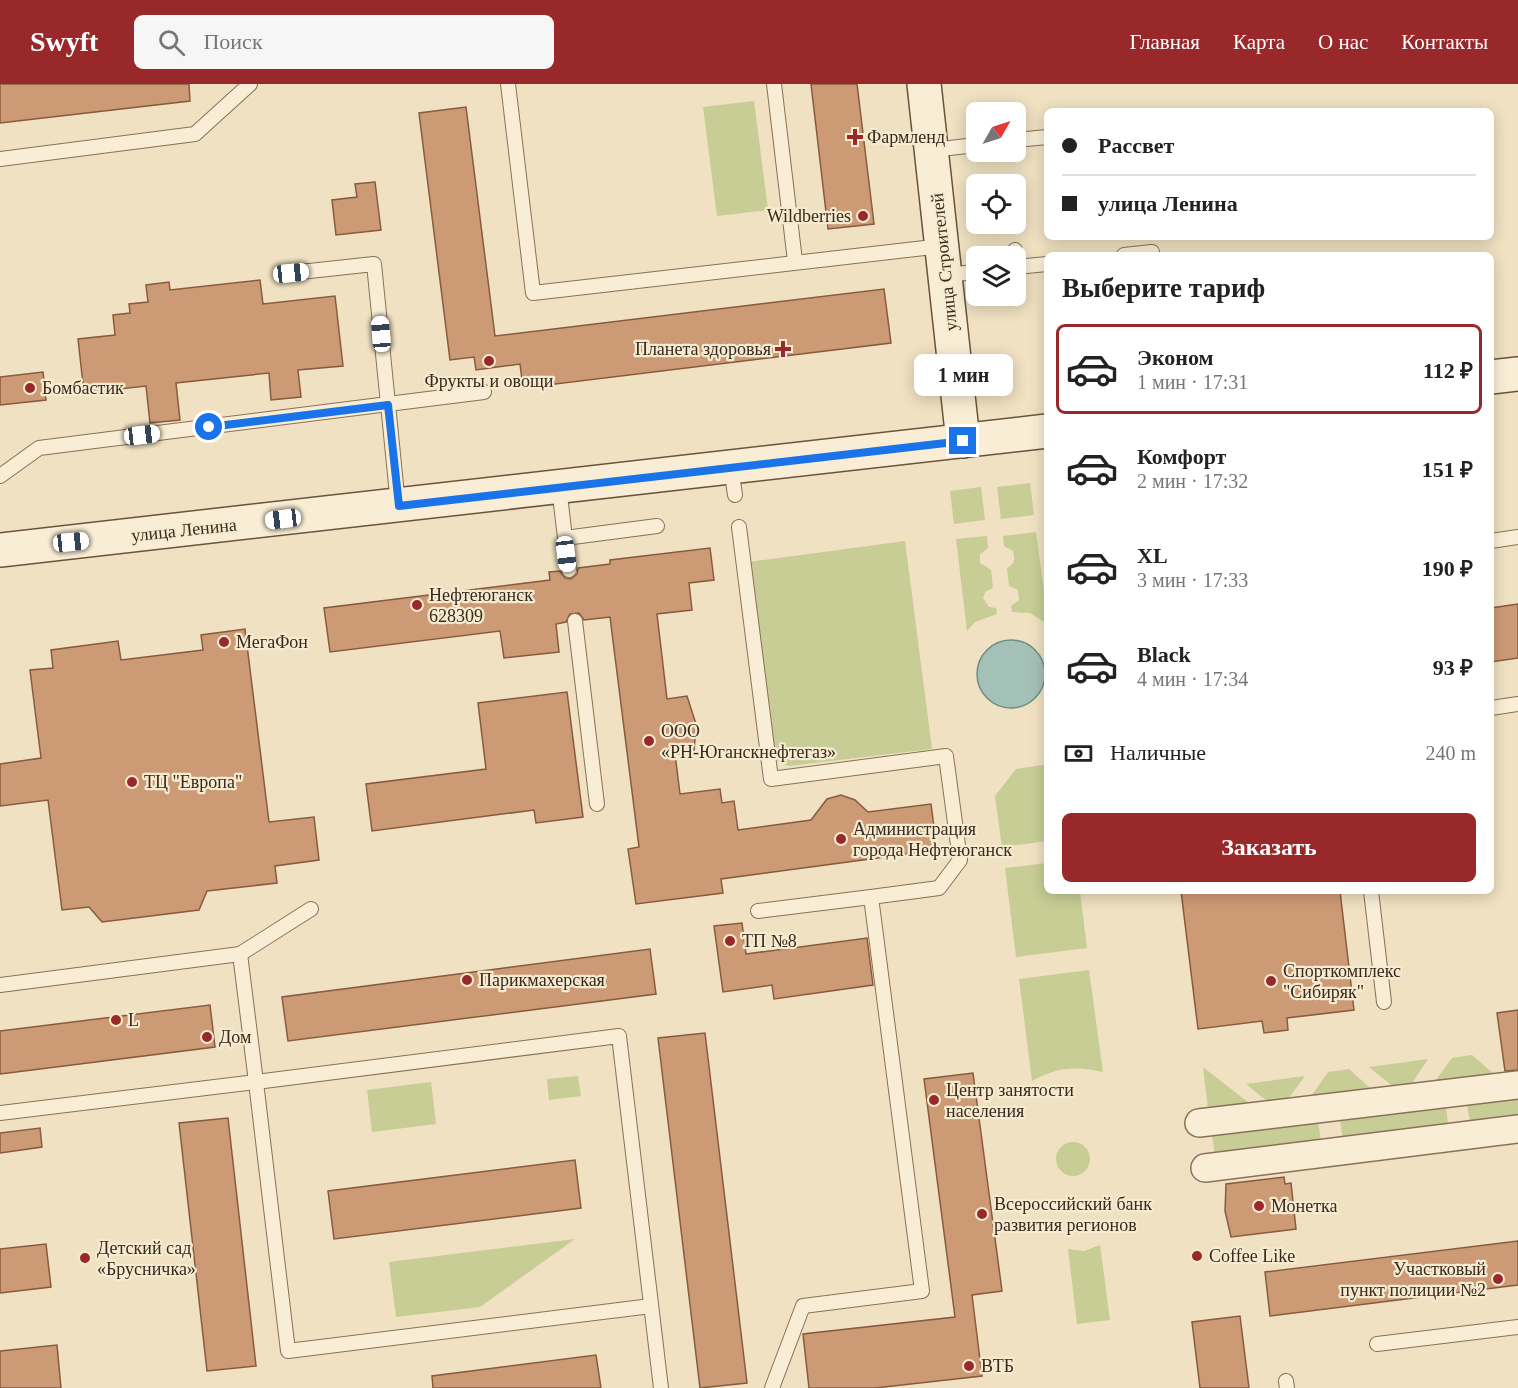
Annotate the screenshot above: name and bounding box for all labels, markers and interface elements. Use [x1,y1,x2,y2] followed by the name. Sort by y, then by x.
[134,15,554,69] search box
[30,26,98,57] text: Swyft
[155,26,188,59] icon: search
[203,29,263,54] text: Поиск
[1130,30,1200,54] text: Главная
[1233,30,1285,54] text: Карта
[1318,30,1368,54] text: О нас
[1401,30,1488,54] text: Контакты
[966,102,1026,162] north arrow
[966,102,1026,306] map controls
[867,127,945,147] place label: Фармленд
[848,130,862,144] marker: Фармленд
[1098,133,1174,158] text: Рассвет
[966,174,1026,234] button: locate
[1098,191,1238,216] text: улица Ленина
[927,192,961,332] street label: улица Строителей
[767,206,851,226] place label: Wildberries
[856,209,870,223] marker: Wildberries
[966,246,1026,306] button: layers
[272,262,310,284] car
[1062,273,1265,303] text: Выберите тариф
[370,315,392,353] car
[635,339,771,359] place label: Планета здоровья
[776,342,790,356] marker: Планета здоровья
[1065,342,1119,396] icon: car
[1137,345,1214,370] text: Эконом
[482,354,496,368] marker: Фрукты и овощи
[914,354,1012,396] callout: 1 мин
[1423,358,1473,383] text: 112 ₽
[938,364,989,386] text: 1 мин
[425,371,554,391] place label: Фрукты и овощи
[1137,371,1248,393] text: 1 мин · 17:31
[42,378,124,398] place label: Бомбастик
[23,381,37,395] marker: Бомбастик
[195,413,222,440] route start
[123,424,161,446] car
[949,427,976,454] route end
[1065,441,1119,495] icon: car
[1137,444,1226,469] text: Комфорт
[1422,457,1473,482] text: 151 ₽
[1137,470,1248,492] text: 2 мин · 17:32
[264,508,302,530] car
[130,515,238,545] street label: улица Ленина
[52,531,90,553] car
[555,535,577,573] car
[1065,540,1119,594] icon: car
[1137,543,1168,568] text: XL
[1422,556,1473,581] text: 190 ₽
[1137,569,1248,591] text: 3 мин · 17:33
[429,585,533,626] place label: Нефтеюганск 628309
[410,598,424,612] marker: Нефтеюганск 628309
[236,632,308,652] place label: МегаФон
[217,635,231,649] marker: МегаФон
[1065,639,1119,693] icon: car
[1137,642,1191,667] text: Black
[1433,655,1473,680] text: 93 ₽
[1137,668,1248,690] text: 4 мин · 17:34
[661,721,836,762] place label: ООО «РН-Юганскнефтегаз»
[642,734,656,748] marker: ООО «РН-Юганскнефтегаз»
[1062,737,1095,770] icon: cash
[1110,740,1206,765] text: Наличные
[1425,742,1476,764] text: 240 m
[144,772,242,792] place label: ТЦ "Европа"
[125,775,139,789] marker: ТЦ "Европа"
[1062,813,1476,882] button: Заказать
[853,819,1012,860] place label: Администрация города Нефтеюганск
[834,832,848,846] marker: Администрация города Нефтеюганск
[742,931,797,951] place label: ТП №8
[723,934,737,948] marker: ТП №8
[1283,961,1401,1002] place label: Спорткомплекс "Сибиряк"
[479,970,605,990] place label: Парикмахерская
[460,973,474,987] marker: Парикмахерская
[1264,974,1278,988] marker: Спорткомплекс "Сибиряк"
[128,1010,139,1030] place label: L
[109,1013,123,1027] marker: L
[219,1027,251,1047] place label: Дом
[200,1030,214,1044] marker: Дом
[946,1080,1074,1121] place label: Центр занятости населения
[927,1093,941,1107] marker: Центр занятости населения
[994,1194,1152,1235] place label: Всероссийский банк развития регионов
[1271,1196,1338,1216] place label: Монетка
[1252,1199,1266,1213] marker: Монетка
[975,1207,989,1221] marker: Всероссийский банк развития регионов
[97,1238,196,1279] place label: Детский сад «Брусничка»
[1209,1246,1295,1266] place label: Coffee Like
[1190,1249,1204,1263] marker: Coffee Like
[78,1251,92,1265] marker: Детский сад «Брусничка»
[1340,1259,1486,1300] place label: Участковый пункт полиции №2
[1491,1272,1505,1286] marker: Участковый пункт полиции №2
[981,1356,1014,1376] place label: ВТБ
[962,1359,976,1373] marker: ВТБ

